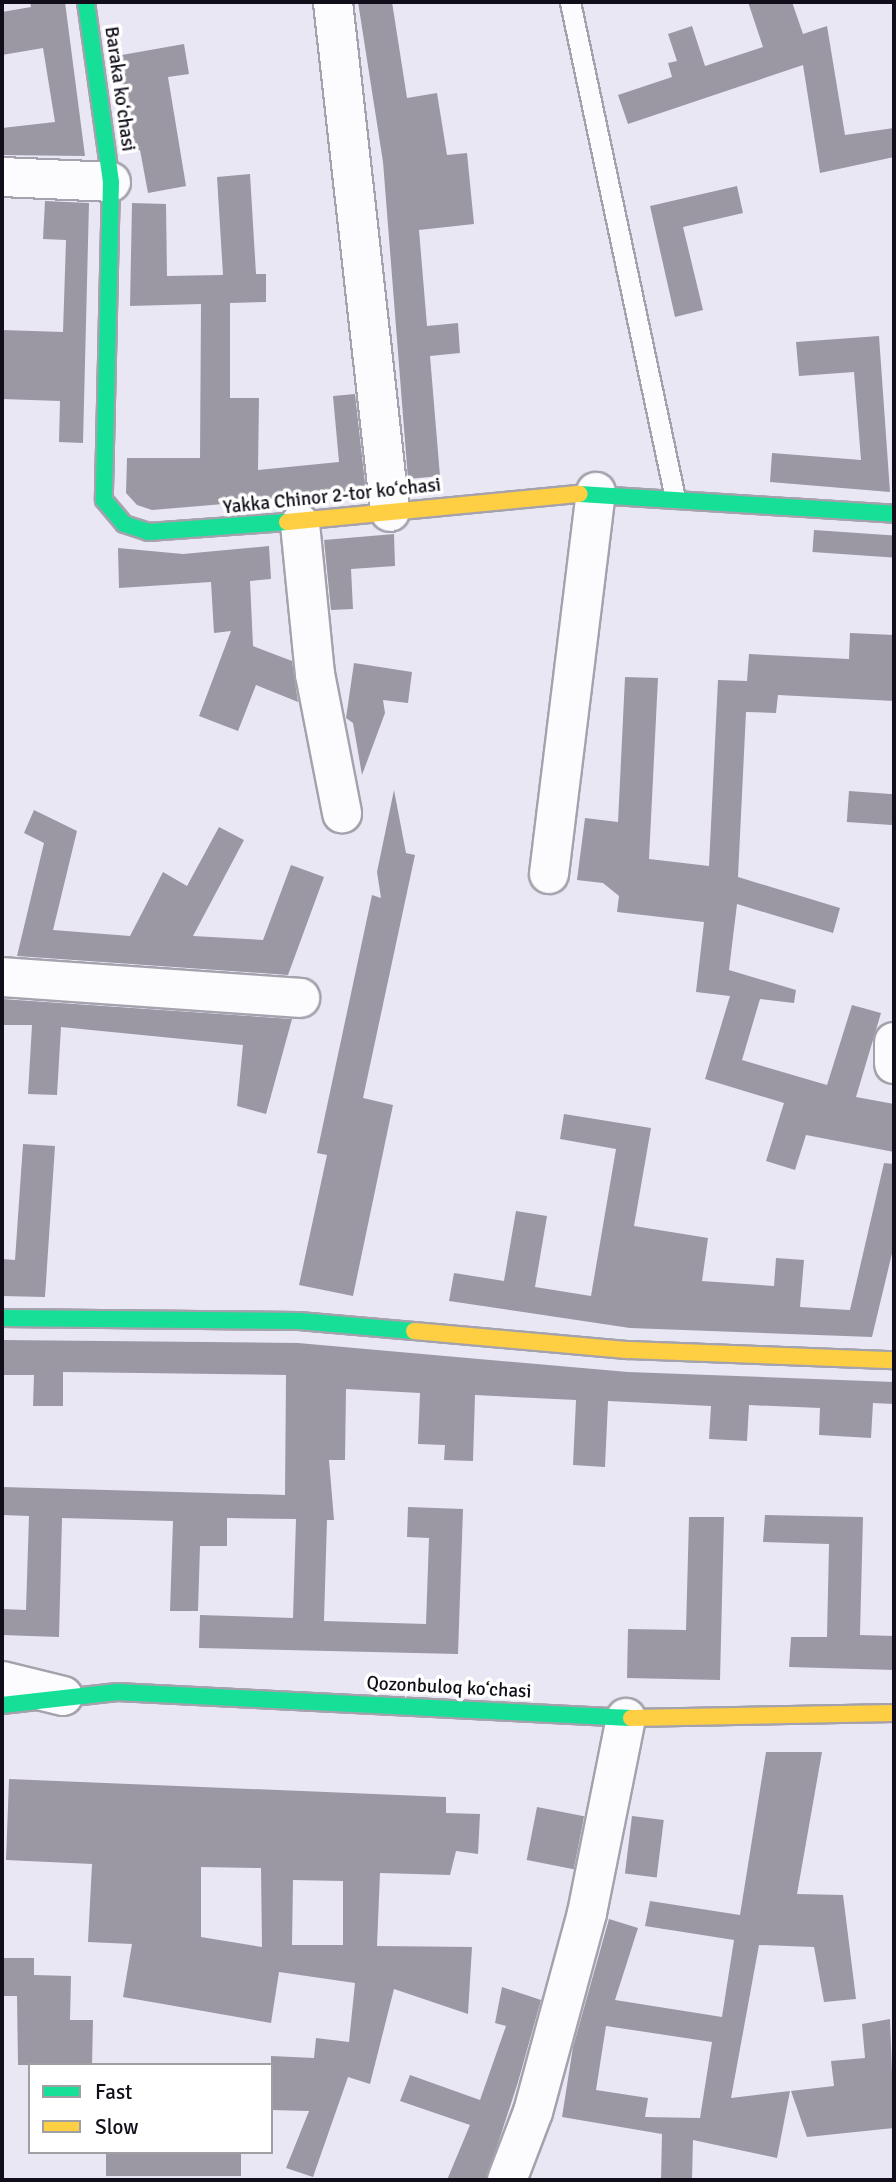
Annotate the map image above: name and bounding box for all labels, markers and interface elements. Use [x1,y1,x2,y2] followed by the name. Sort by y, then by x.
[99,25,139,153] street label: Baraka koʻchasi
[222,474,442,520] street label: Yakka Chinor 2-tor koʻchasi
[366,1672,532,1704] street label: Qozonbuloq koʻchasi
[28,2063,273,2154] legend
[95,2079,132,2105] text: Fast
[95,2114,139,2140] text: Slow

